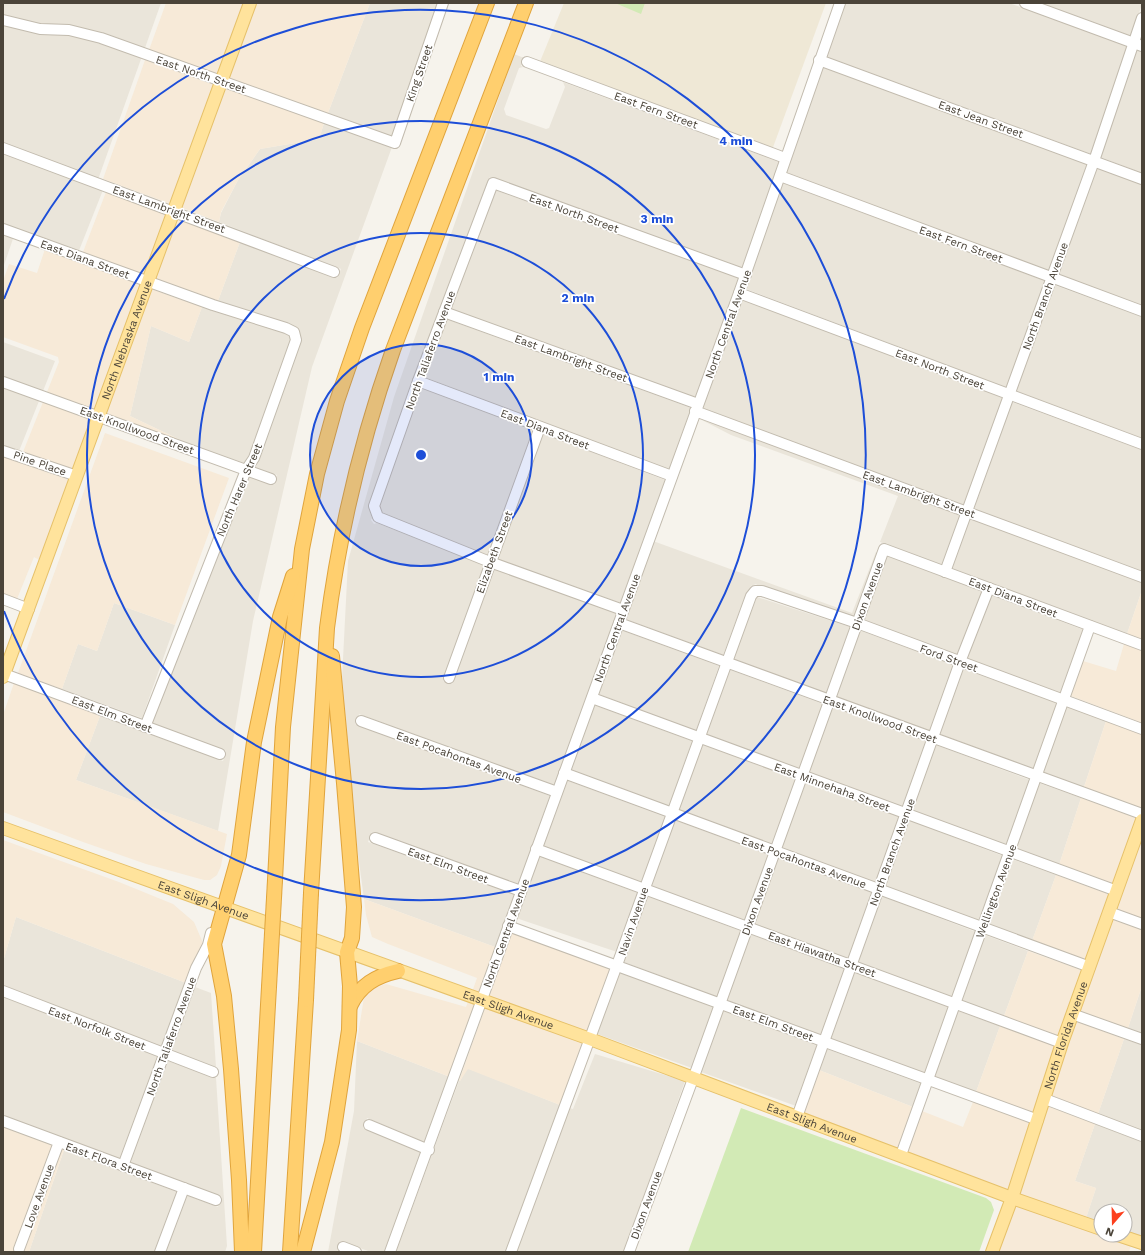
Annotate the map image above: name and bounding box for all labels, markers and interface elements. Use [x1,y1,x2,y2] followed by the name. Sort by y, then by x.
[404,42,435,103] street label: King Street
[154,53,248,96] street label: East North Street
[612,89,700,132] street label: East Fern Street
[937,98,1025,141] street label: East Jean Street
[719,134,753,148] text: 4 min
[111,183,227,236] street label: East Lambright Street
[527,191,621,236] street label: East North Street
[641,212,673,226] text: 3 min
[917,223,1005,266] street label: East Fern Street
[38,237,132,282] street label: East Diana Street
[1020,241,1071,352] street label: North Branch Avenue
[703,268,754,380] street label: North Central Avenue
[99,279,155,401] street label: North Nebraska Avenue
[403,289,458,412] street label: North Taliaferro Avenue
[562,291,594,305] text: 2 min
[513,332,629,385] street label: East Lambright Street
[893,346,987,393] street label: East North Street
[484,370,514,384] text: 1 min
[78,404,196,457] street label: East Knollwood Street
[499,407,591,453] street label: East Diana Street
[214,441,265,539] street label: North Harer Street
[12,448,68,479] street label: Pine Place
[414,448,428,462] centre of rings
[861,468,977,521] street label: East Lambright Street
[474,509,516,595] street label: Elizabeth Street
[849,560,886,632] street label: Dixon Avenue
[592,572,643,684] street label: North Central Avenue
[967,575,1059,621] street label: East Diana Street
[918,642,980,675] street label: Ford Street
[70,693,154,736] street label: East Elm Street
[821,693,939,746] street label: East Knollwood Street
[395,729,523,786] street label: East Pocahontas Avenue
[772,760,892,815] street label: East Minnehaha Street
[867,797,918,908] street label: North Branch Avenue
[740,834,868,891] street label: East Pocahontas Avenue
[973,842,1020,940] street label: Wellington Avenue
[406,845,490,886] street label: East Elm Street
[739,865,776,937] street label: Dixon Avenue
[481,877,532,989] street label: North Central Avenue
[156,878,251,923] street label: East Sligh Avenue
[616,885,651,957] street label: Navin Avenue
[766,929,878,980] street label: East Hiawatha Street
[144,975,199,1098] street label: North Taliaferro Avenue
[1042,980,1091,1091] street label: North Florida Avenue
[461,988,555,1032] street label: East Sligh Avenue
[731,1003,815,1044] street label: East Elm Street
[46,1004,148,1053] street label: East Norfolk Street
[765,1100,859,1146] street label: East Sligh Avenue
[64,1140,154,1183] street label: East Flora Street
[22,1162,57,1230] street label: Love Avenue
[628,1169,665,1241] street label: Dixon Avenue
[1093,1203,1133,1243] north arrow
[1104,1224,1116,1239] text: N

